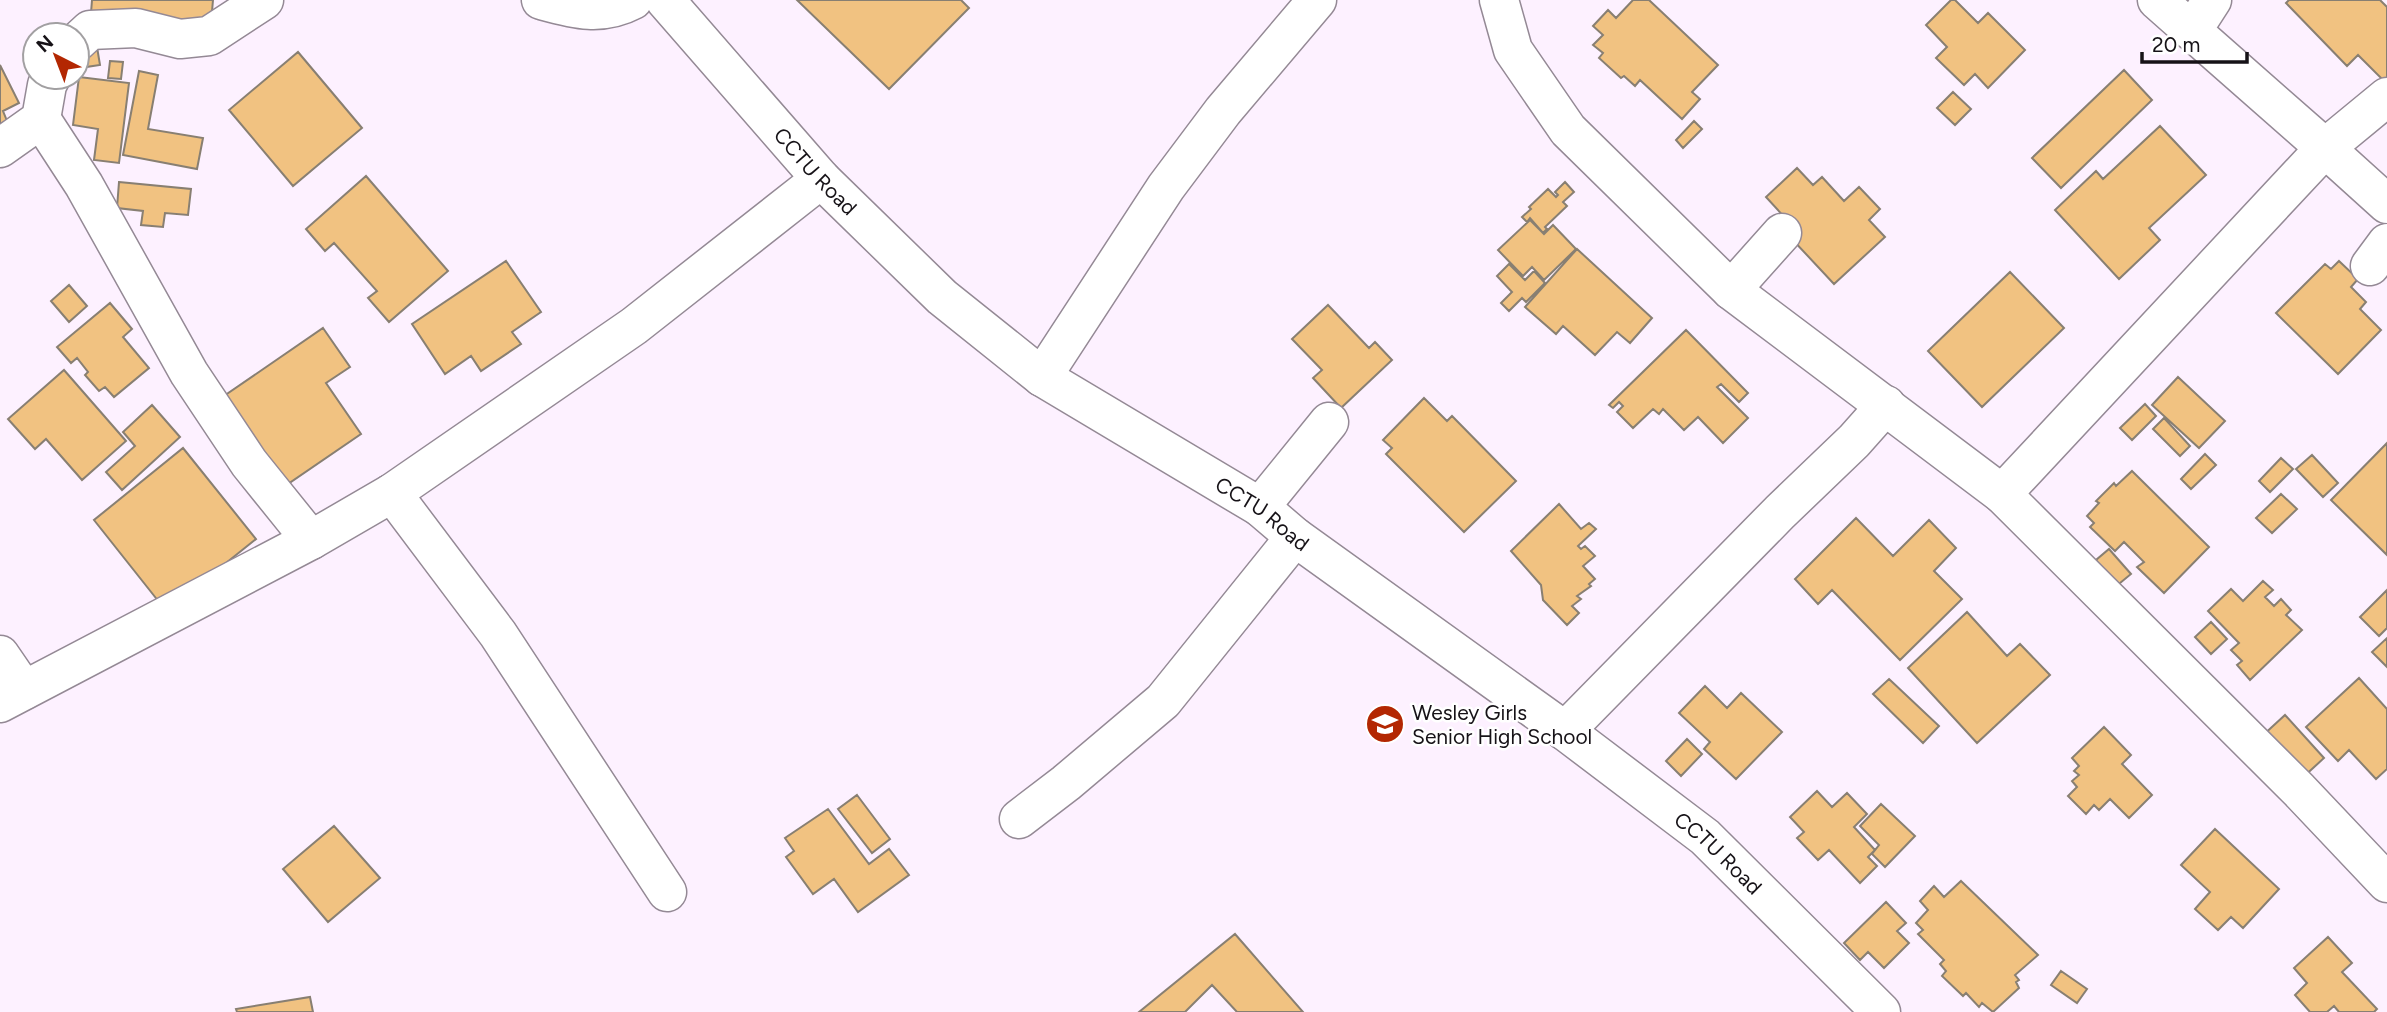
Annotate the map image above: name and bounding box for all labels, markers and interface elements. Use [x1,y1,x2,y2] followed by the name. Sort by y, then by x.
[21,21,91,91] north arrow
[2142,21,2247,65] scale bar
[32,30,58,57] text: N
[2152,32,2200,57] text: 20 m
[769,122,862,220] street label: CCTU Road
[1211,471,1314,556] street label: CCTU Road
[1412,700,1592,749] place label: Wesley Girls Senior High School
[1364,703,1406,745] school or university icon: Wesley Girls Senior High School
[1670,806,1767,899] street label: CCTU Road

